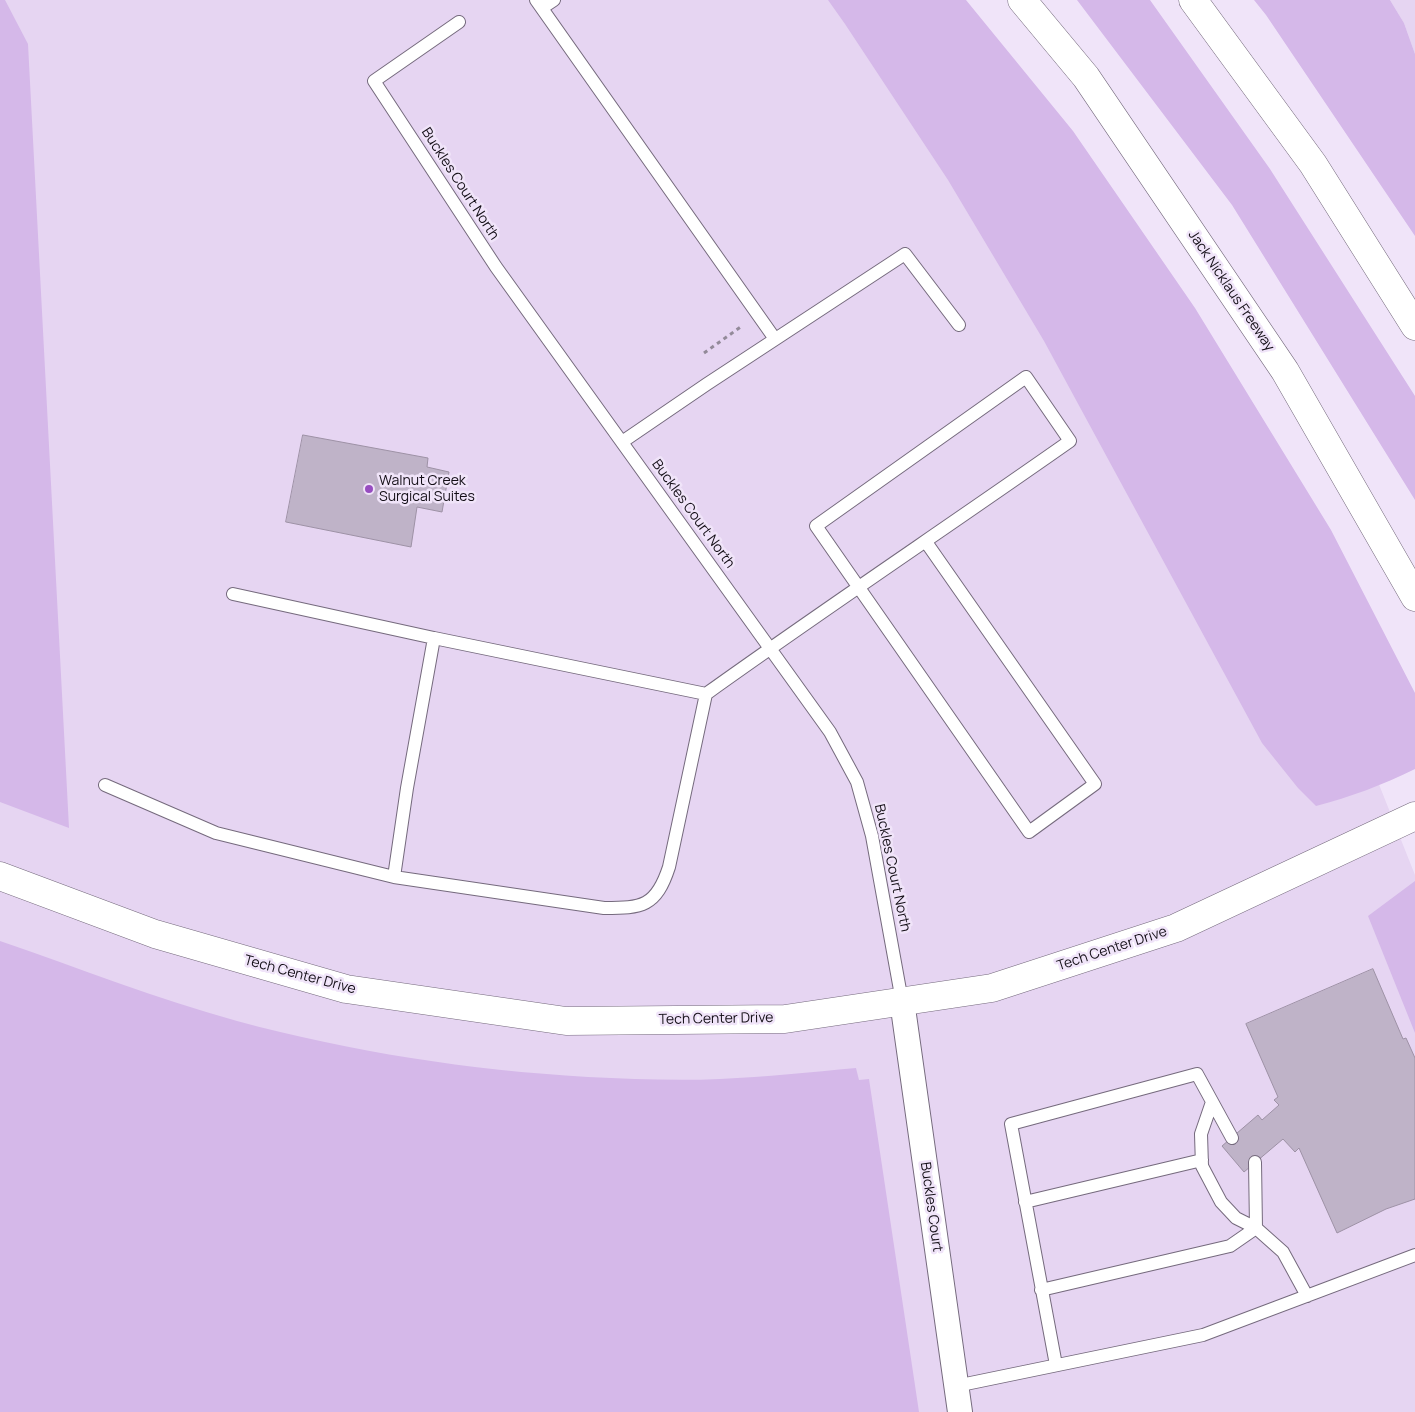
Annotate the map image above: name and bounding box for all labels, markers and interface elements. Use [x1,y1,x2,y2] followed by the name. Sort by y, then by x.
[418,125,502,243] street label: Buckles Court North
[1184,227,1278,355] street label: Jack Nicklaus Freeway
[648,456,738,572] street label: Buckles Court North
[379,473,475,506] place label: Walnut Creek Surgical Suites
[363,483,375,495] marker: Walnut Creek Surgical Suites
[870,803,914,933] street label: Buckles Court North
[1055,923,1169,975] street label: Tech Center Drive
[242,952,358,998] street label: Tech Center Drive
[659,1010,773,1028] street label: Tech Center Drive
[916,1161,946,1253] street label: Buckles Court

